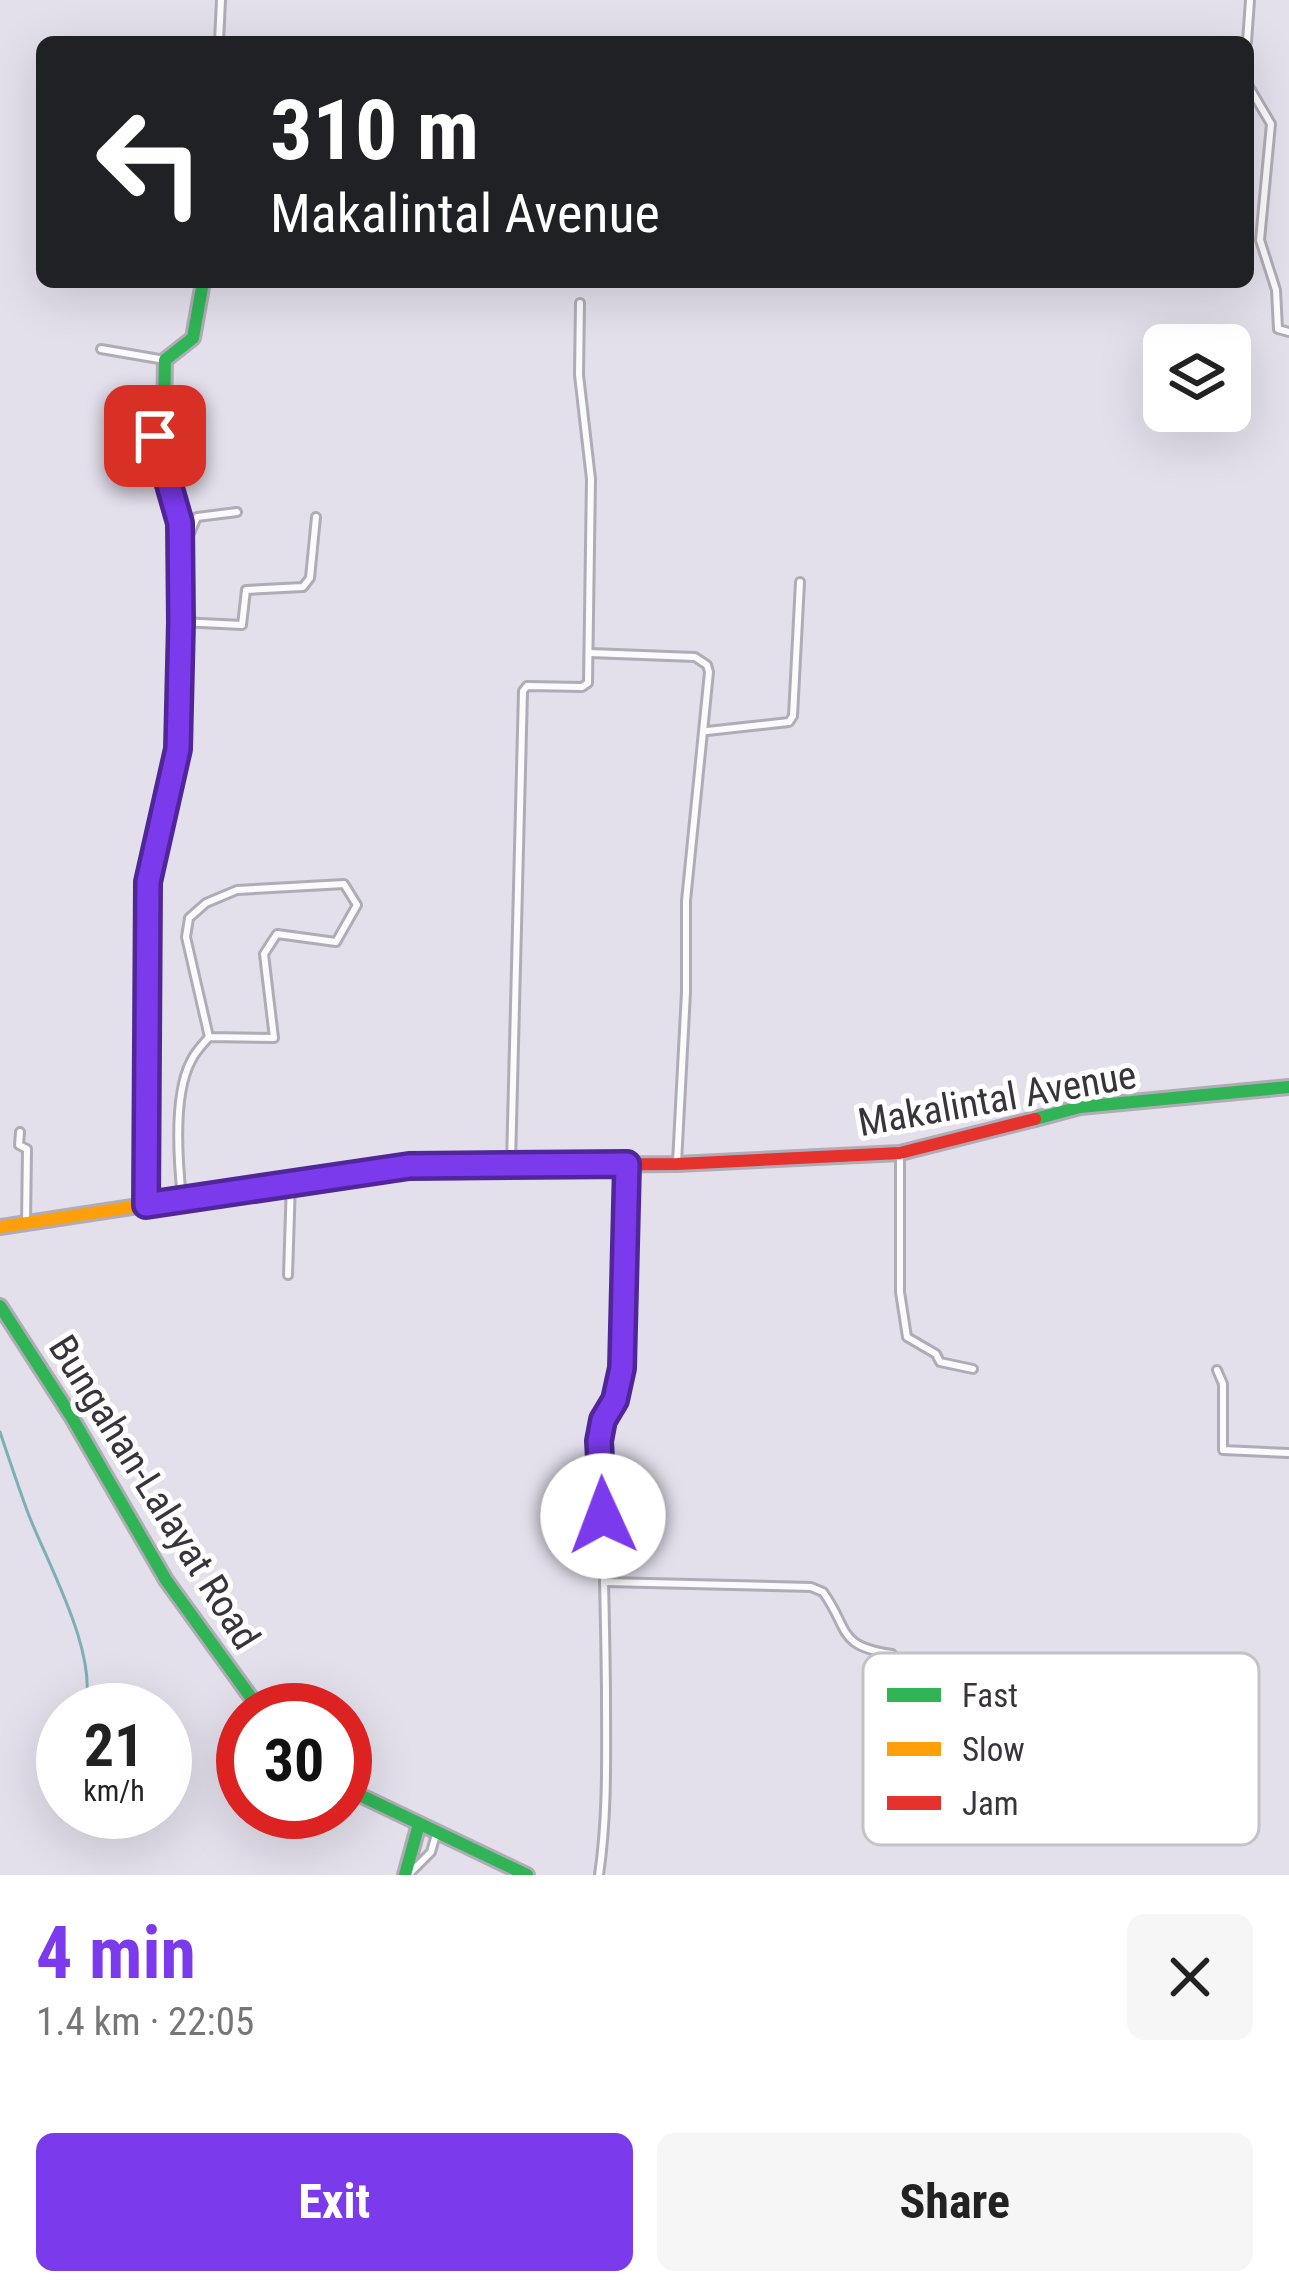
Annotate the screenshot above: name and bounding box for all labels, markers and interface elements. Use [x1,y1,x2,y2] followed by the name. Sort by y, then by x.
[270,81,479,180] text: 310 m
[72,84,228,240] icon: left
[270,182,660,245] text: Makalintal Avenue
[1143,324,1251,432] map controls
[1143,324,1251,432] button: layers
[104,385,206,487] pin
[122,403,188,469] icon: arrive
[855,1052,1140,1146] street label: Makalintal Avenue
[39,1327,269,1658] street label: Bungahan-Lalayat Road
[540,1453,666,1579] position arrow
[863,1653,1259,1845] legend
[962,1676,1018,1715] text: Fast
[216,1683,372,1839] speed limit sign: 30
[84,1710,144,1781] text: 21
[962,1730,1025,1769] text: Slow
[83,1773,145,1808] text: km/h
[962,1784,1019,1823] text: Jam
[36,1911,196,1996] text: 4 min
[1127,1914,1253,2040] button: close
[36,1999,254,2045] text: 1.4 km · 22:05
[36,2133,633,2271] button: Exit
[657,2133,1253,2271] button: Share

